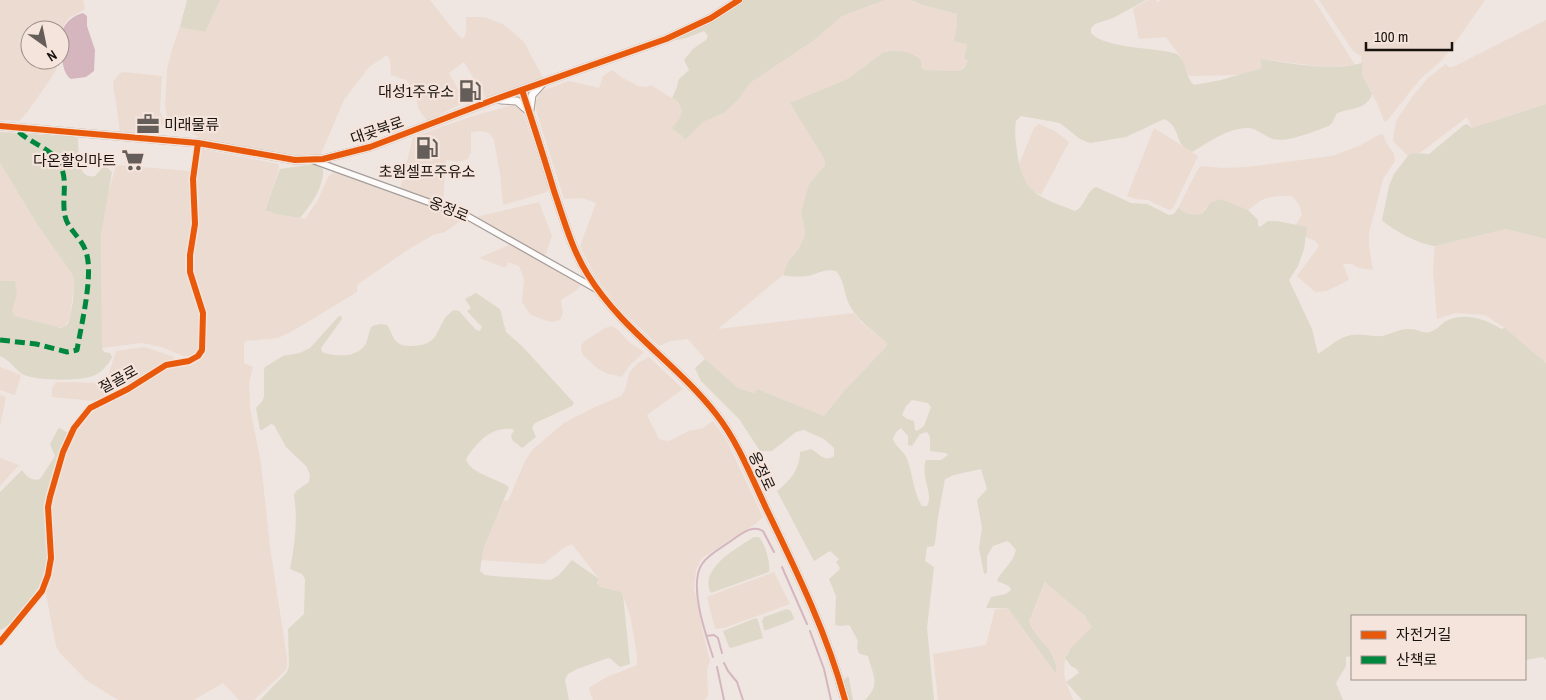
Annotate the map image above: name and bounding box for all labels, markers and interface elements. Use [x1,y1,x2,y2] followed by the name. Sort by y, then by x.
[20,20,70,70] north arrow
[1366,20,1452,52] scale bar
[1374,26,1408,47] text: 100 m
[44,46,60,66] text: N
[457,78,483,104] fuel station icon: 대성1주유소
[378,81,454,102] place label: 대성1주유소
[135,111,161,137] office icon: 미래물류
[347,111,407,149] street label: 대곶북로
[164,114,219,135] place label: 미래물류
[414,135,440,161] fuel station icon: 초원셀프주유소
[120,147,146,173] supermarket icon: 다온할인마트
[33,150,116,171] place label: 다온할인마트
[379,161,475,182] place label: 초원셀프주유소
[426,192,472,226] street label: 옹정로
[95,360,141,398] street label: 절골로
[744,448,780,494] street label: 옹정로
[1351,615,1526,680] legend
[1396,624,1451,645] text: 자전거길
[1396,649,1437,670] text: 산책로

